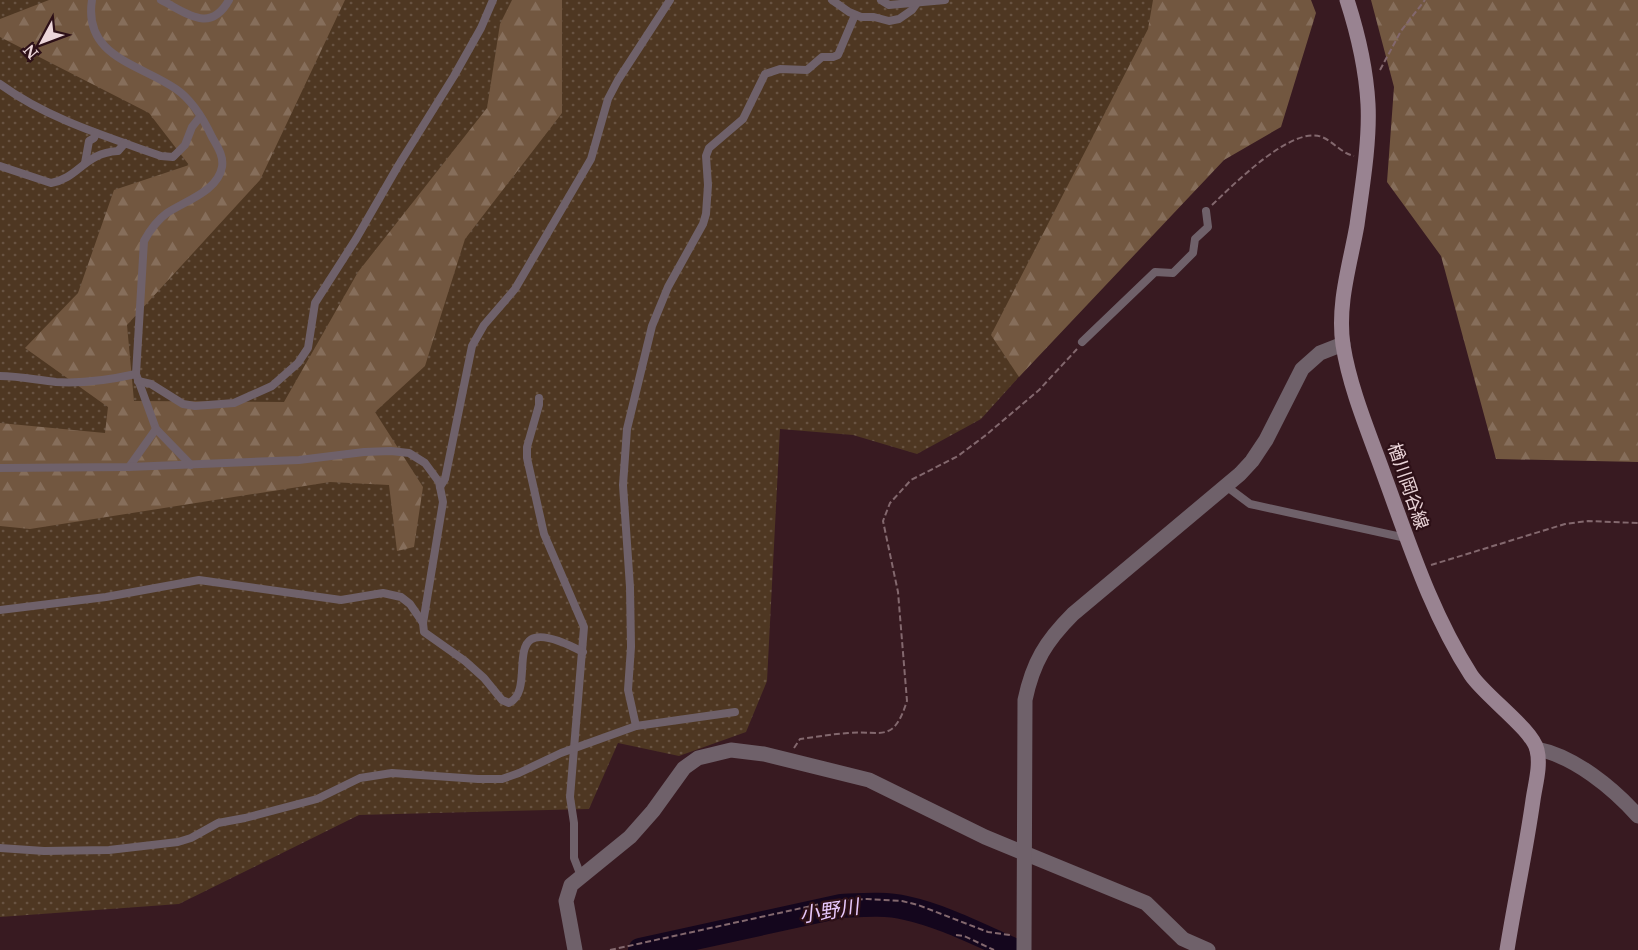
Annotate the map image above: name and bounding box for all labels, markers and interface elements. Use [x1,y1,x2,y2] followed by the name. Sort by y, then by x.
[12,12,72,72] north arrow
[18,40,43,64] text: N
[1383,439,1435,532] street label: 楢川岡谷線
[797,892,863,929] water label: 小野川

